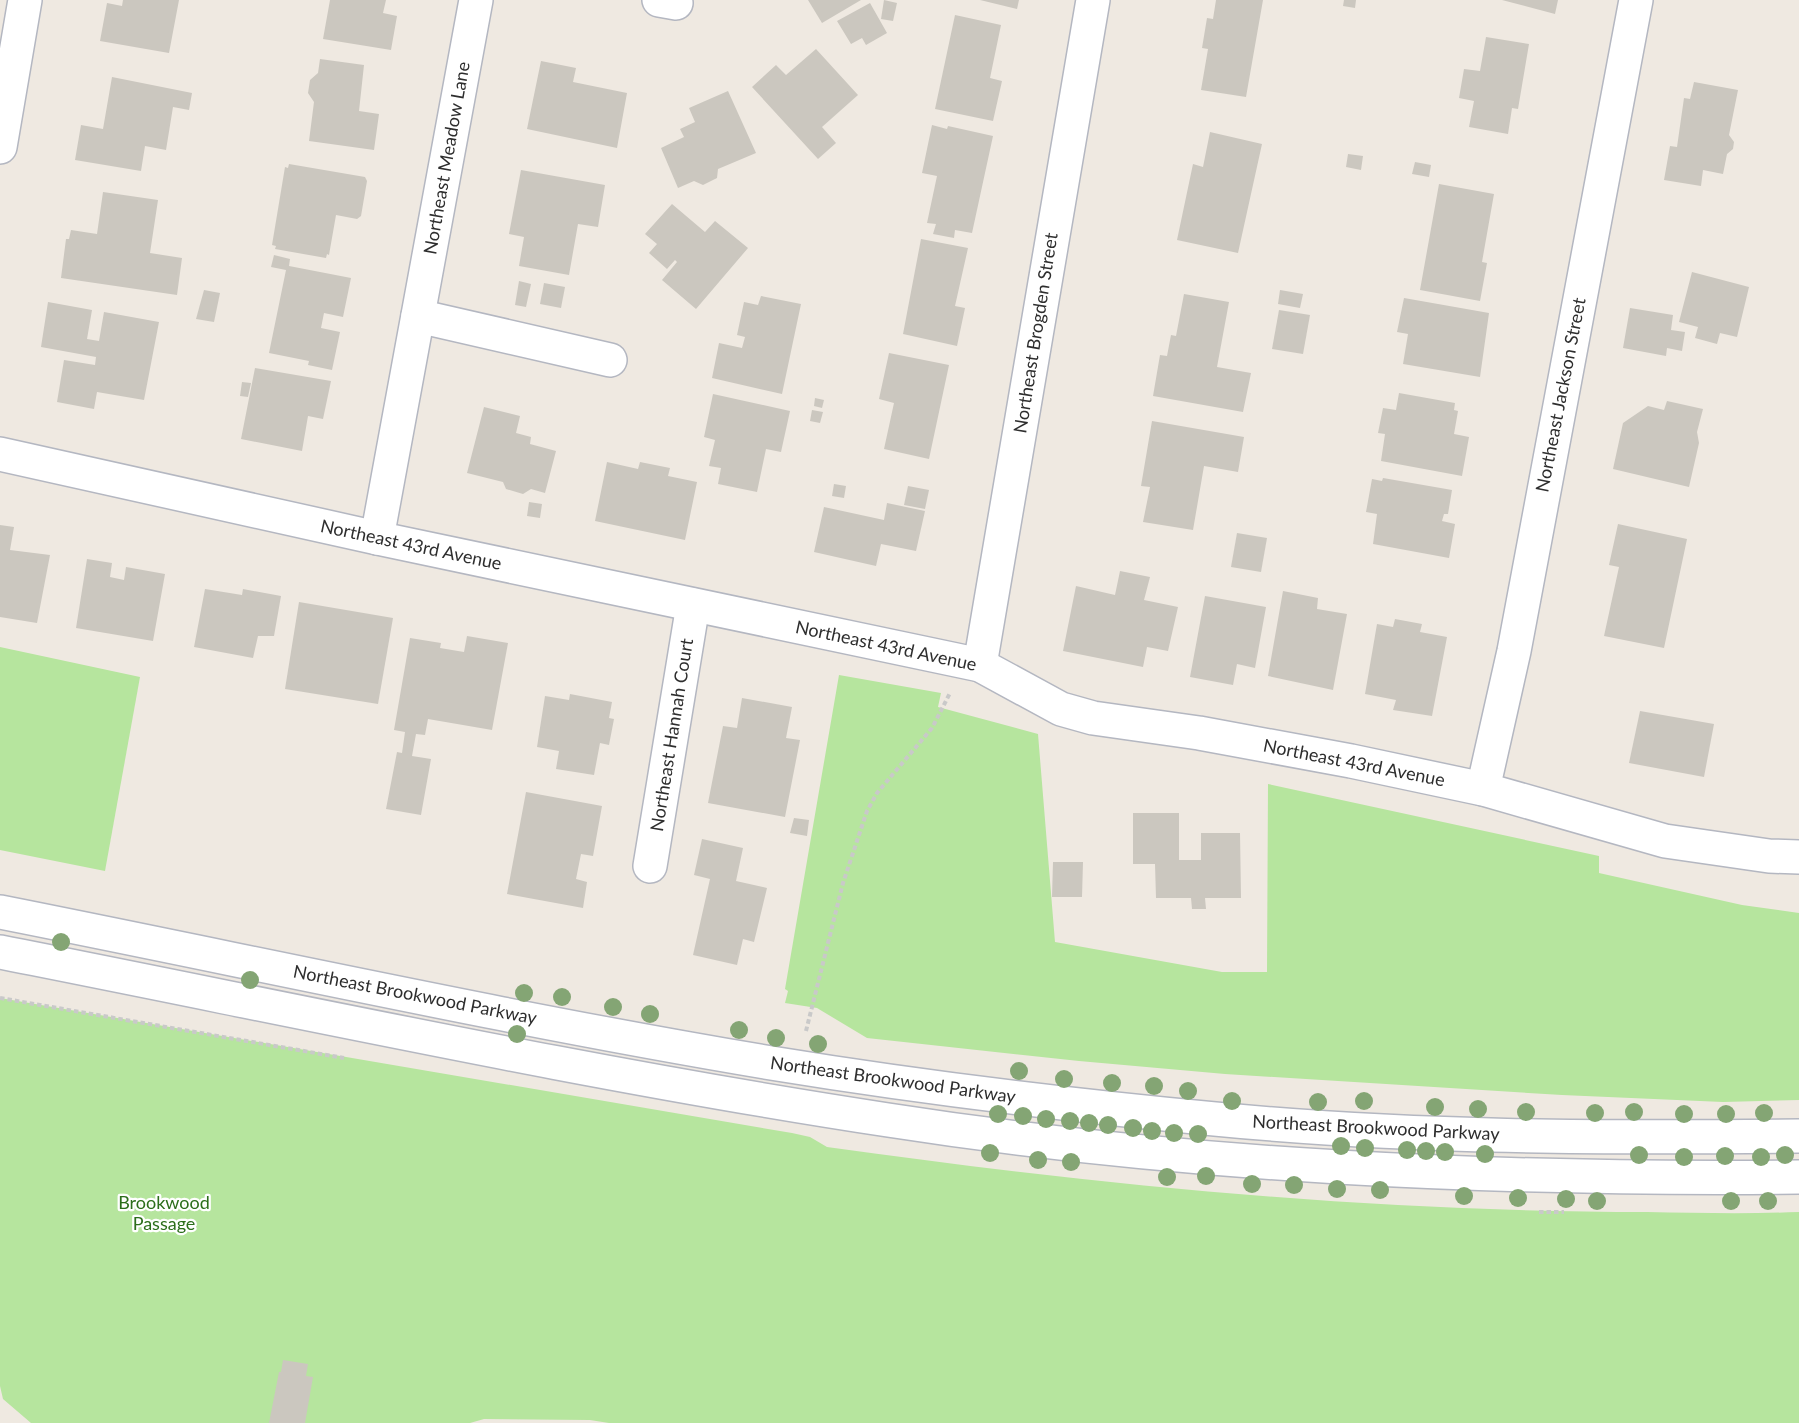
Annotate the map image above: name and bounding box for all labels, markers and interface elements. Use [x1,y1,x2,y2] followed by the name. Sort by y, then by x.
[418,60,474,256] street label: Northeast Meadow Lane
[1008,231,1062,435] street label: Northeast Brogden Street
[1530,295,1590,494] street label: Northeast Jackson Street
[319,514,504,574] street label: Northeast 43rd Avenue
[794,615,979,675] street label: Northeast 43rd Avenue
[645,636,697,833] street label: Northeast Hannah Court
[1261,734,1447,790] street label: Northeast 43rd Avenue
[292,960,539,1029] street label: Northeast Brookwood Parkway
[769,1051,1018,1107] street label: Northeast Brookwood Parkway
[1252,1110,1501,1145] street label: Northeast Brookwood Parkway
[118,1191,210,1234] park label: Brookwood Passage

